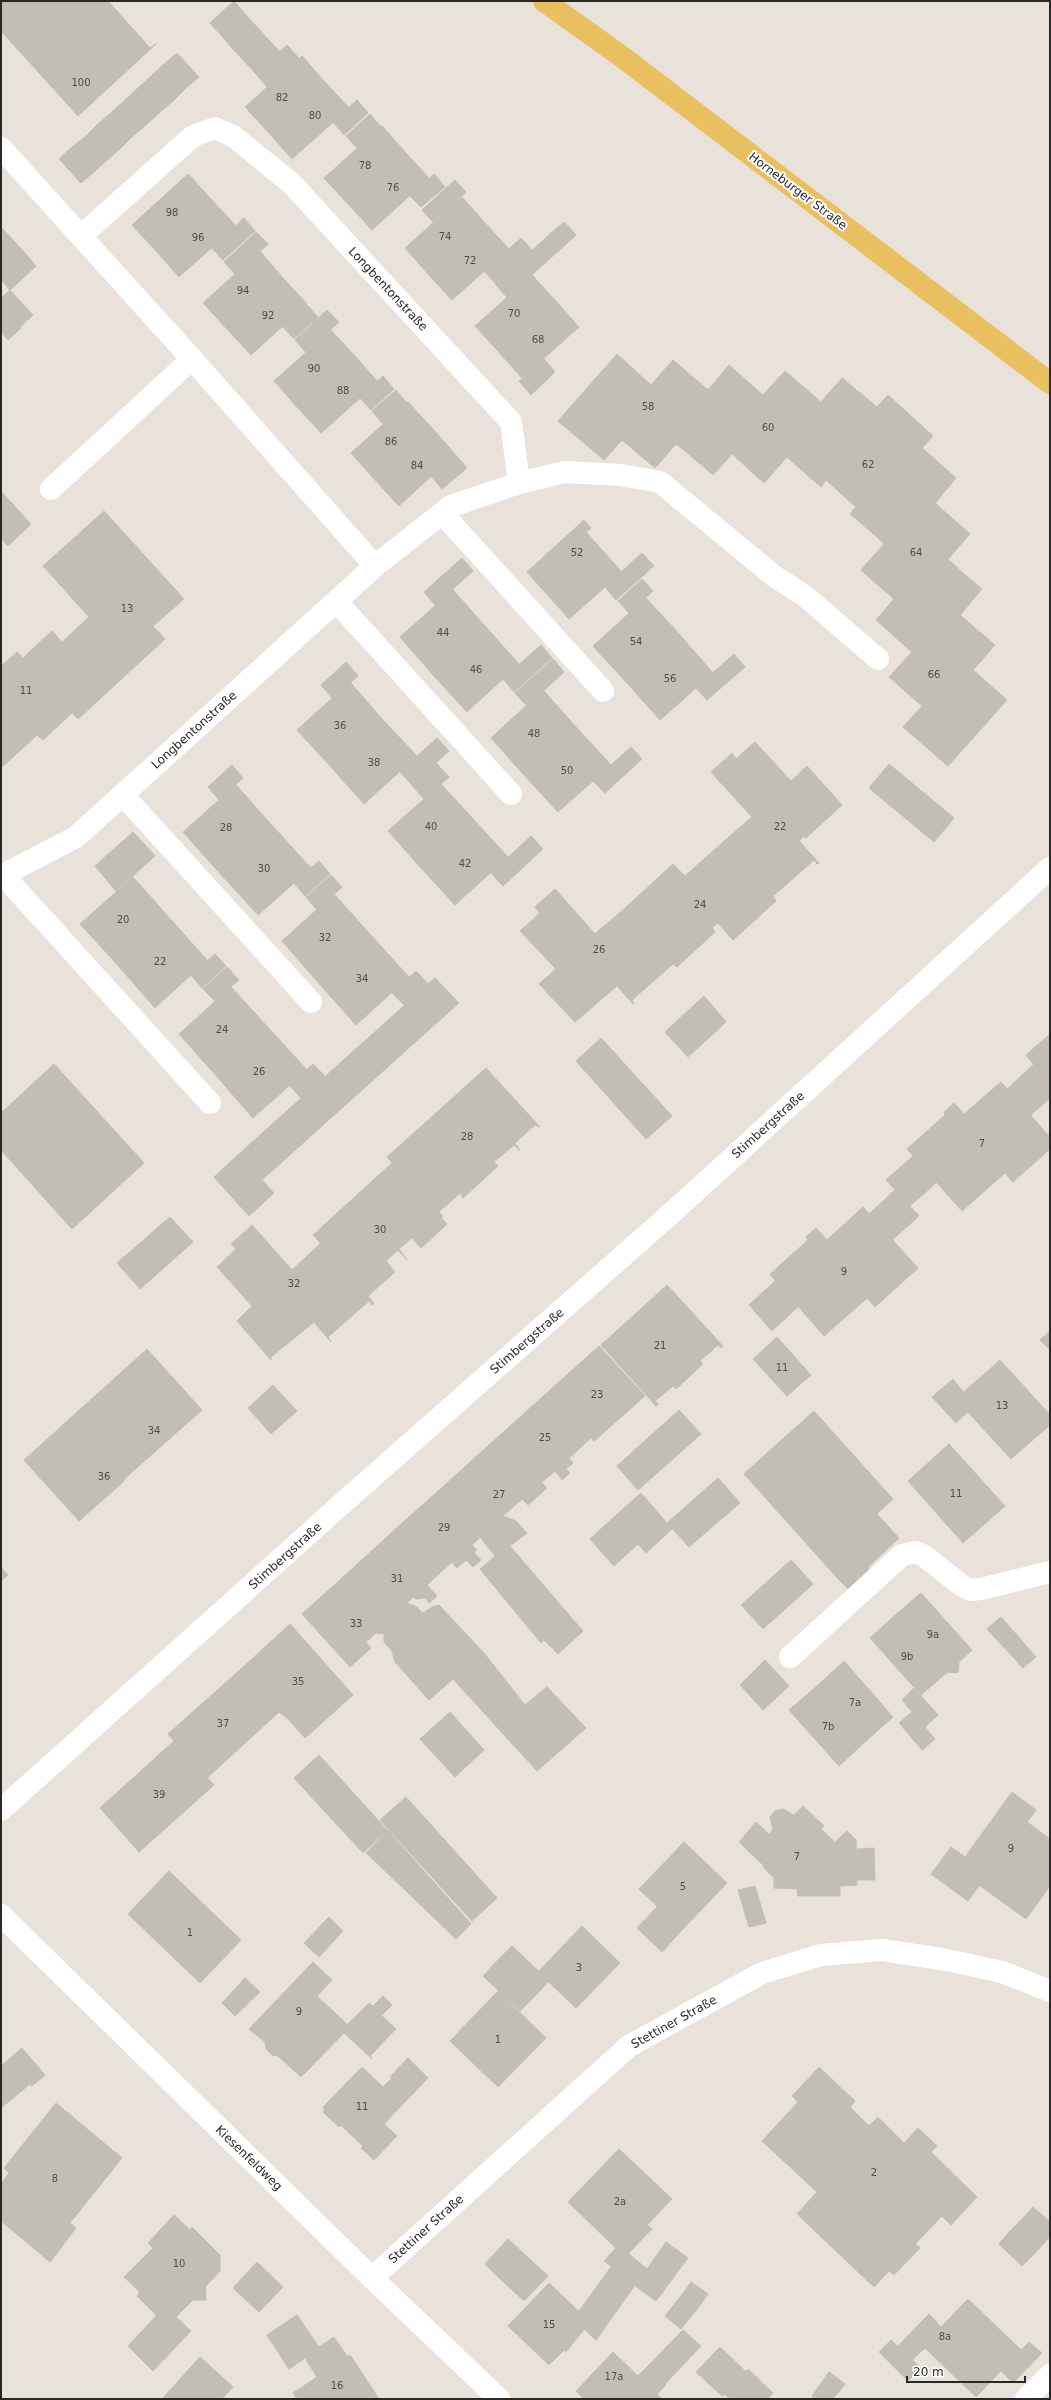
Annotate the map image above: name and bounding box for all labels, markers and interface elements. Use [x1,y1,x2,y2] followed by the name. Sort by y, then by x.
[71,77,91,88] house number: 100
[276,92,288,103] house number: 82
[309,110,321,121] house number: 80
[746,150,850,232] street label: Horneburger Straße
[359,160,371,171] house number: 78
[387,182,399,193] house number: 76
[166,207,178,218] house number: 98
[439,231,451,242] house number: 74
[192,232,204,243] house number: 96
[346,244,430,334] street label: Longbentonstraße
[464,255,476,266] house number: 72
[237,285,249,296] house number: 94
[508,308,520,319] house number: 70
[262,310,274,321] house number: 92
[532,334,544,345] house number: 68
[308,363,320,374] house number: 90
[337,385,349,396] house number: 88
[642,401,654,412] house number: 58
[762,422,774,433] house number: 60
[385,436,397,447] house number: 86
[862,459,874,470] house number: 62
[411,460,423,471] house number: 84
[571,547,583,558] house number: 52
[910,547,922,558] house number: 64
[121,603,133,614] house number: 13
[437,627,449,638] house number: 44
[630,636,642,647] house number: 54
[470,664,482,675] house number: 46
[928,669,940,680] house number: 66
[664,673,676,684] house number: 56
[20,685,32,696] house number: 11
[149,688,239,772] street label: Longbentonstraße
[334,720,346,731] house number: 36
[528,728,540,739] house number: 48
[368,757,380,768] house number: 38
[561,765,573,776] house number: 50
[425,821,437,832] house number: 40
[774,821,786,832] house number: 22
[220,822,232,833] house number: 28
[459,858,471,869] house number: 42
[258,863,270,874] house number: 30
[694,899,706,910] house number: 24
[117,914,129,925] house number: 20
[319,932,331,943] house number: 32
[593,944,605,955] house number: 26
[154,956,166,967] house number: 22
[356,973,368,984] house number: 34
[216,1024,228,1035] house number: 24
[253,1066,265,1077] house number: 26
[729,1089,807,1161] street label: Stimbergstraße
[461,1131,473,1142] house number: 28
[979,1138,985,1149] house number: 7
[374,1224,386,1235] house number: 30
[841,1266,847,1277] house number: 9
[288,1278,300,1289] house number: 32
[487,1305,567,1377] street label: Stimbergstraße
[654,1340,666,1351] house number: 21
[776,1362,788,1373] house number: 11
[591,1389,603,1400] house number: 23
[996,1400,1008,1411] house number: 13
[148,1425,160,1436] house number: 34
[539,1432,551,1443] house number: 25
[98,1471,110,1482] house number: 36
[950,1488,962,1499] house number: 11
[493,1489,505,1500] house number: 27
[246,1520,324,1592] street label: Stimbergstraße
[438,1522,450,1533] house number: 29
[391,1573,403,1584] house number: 31
[350,1618,362,1629] house number: 33
[927,1629,939,1640] house number: 9a
[901,1651,913,1662] house number: 9b
[292,1676,304,1687] house number: 35
[849,1697,861,1708] house number: 7a
[217,1718,229,1729] house number: 37
[822,1721,834,1732] house number: 7b
[153,1789,165,1800] house number: 39
[1008,1843,1014,1854] house number: 9
[794,1851,800,1862] house number: 7
[680,1881,686,1892] house number: 5
[187,1927,193,1938] house number: 1
[576,1962,582,1973] house number: 3
[629,1993,719,2051] street label: Stettiner Straße
[296,2006,302,2017] house number: 9
[495,2034,501,2045] house number: 1
[356,2101,368,2112] house number: 11
[213,2123,285,2193] street label: Kiesenfeldweg
[871,2167,877,2178] house number: 2
[52,2173,58,2184] house number: 8
[386,2192,466,2266] street label: Stettiner Straße
[614,2196,626,2207] house number: 2a
[173,2258,185,2269] house number: 10
[543,2319,555,2330] house number: 15
[939,2331,951,2342] house number: 8a
[907,2358,1025,2384] scale bar
[913,2365,944,2379] text: 20 m
[605,2371,623,2382] house number: 17a
[331,2380,343,2391] house number: 16

